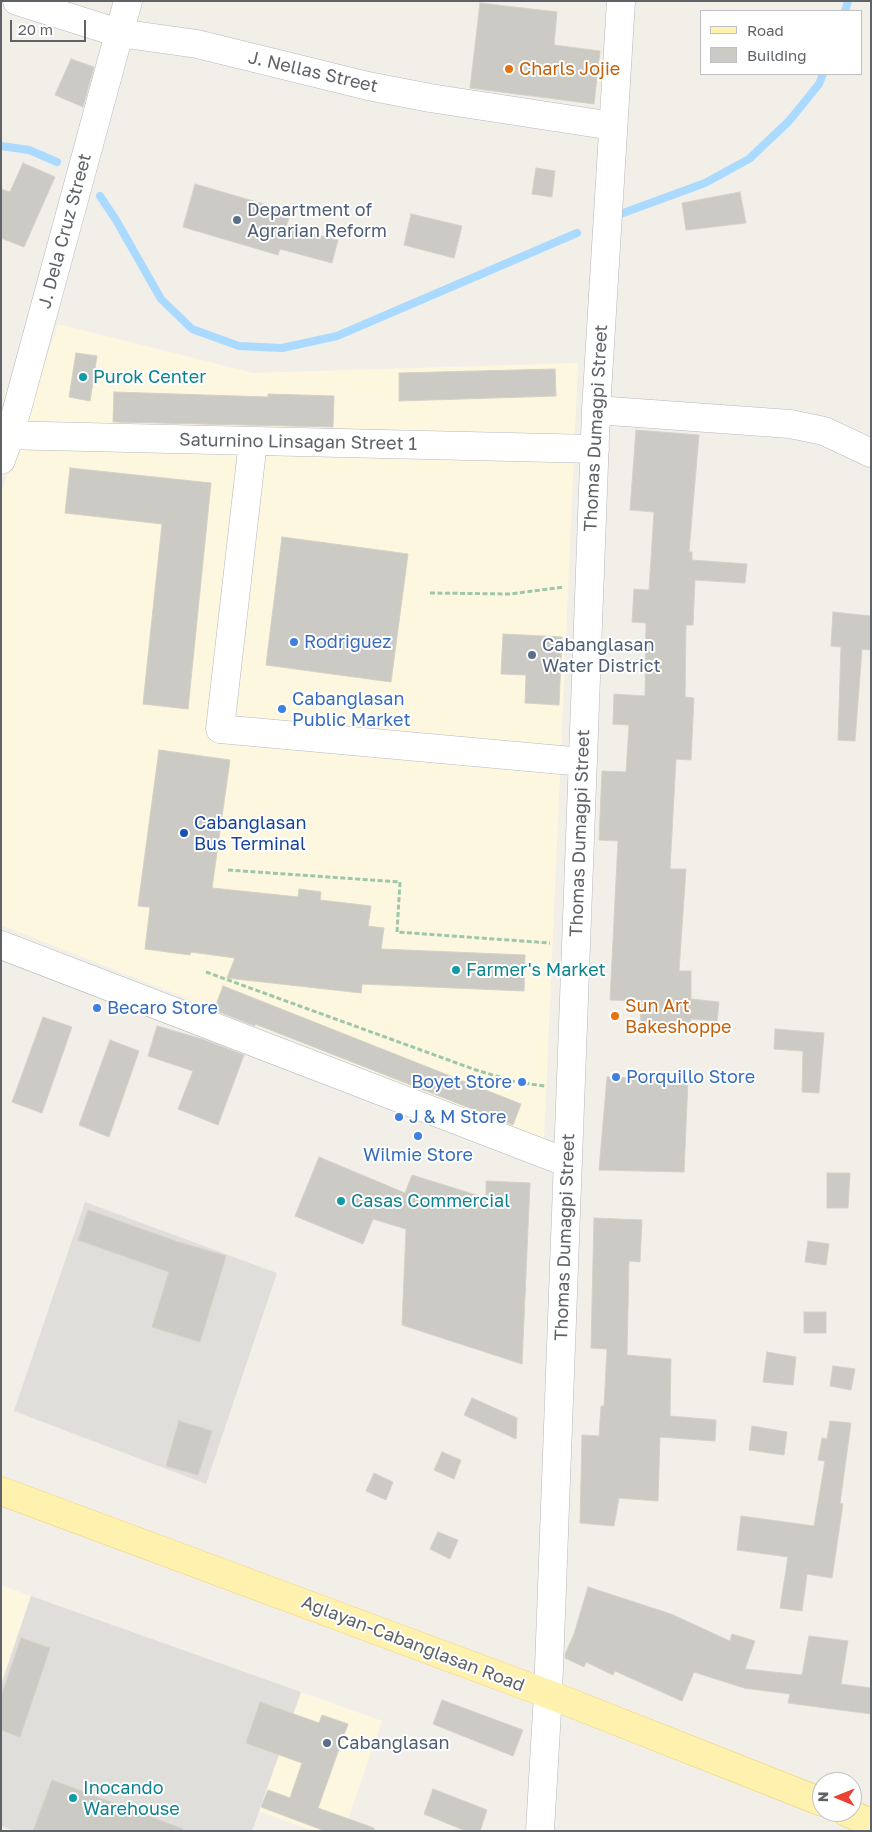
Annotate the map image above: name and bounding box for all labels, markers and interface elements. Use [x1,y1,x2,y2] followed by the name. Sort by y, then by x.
[12,10,89,42] scale bar
[700,10,862,75] legend
[18,20,53,38] text: 20 m
[747,21,784,39] text: Road
[747,46,807,64] text: Building
[246,47,380,97] street label: J. Nellas Street
[519,58,620,80] place label: Charls Jojie
[503,63,515,75] marker: Charls Jojie
[34,151,96,311] street label: J. Dela Cruz Street
[247,199,387,242] place label: Department of Agrarian Reform
[231,214,243,226] marker: Department of Agrarian Reform
[580,324,612,532] street label: Thomas Dumagpi Street
[93,366,206,388] place label: Purok Center
[77,371,89,383] marker: Purok Center
[179,429,417,455] street label: Saturnino Linsagan Street 1
[304,631,391,653] place label: Rodriguez
[542,634,661,676] place label: Cabanglasan Water District
[288,636,300,648] marker: Rodriguez
[526,649,538,661] marker: Cabanglasan Water District
[292,688,411,731] place label: Cabanglasan Public Market
[276,703,288,715] marker: Cabanglasan Public Market
[566,729,594,937] street label: Thomas Dumagpi Street
[194,812,306,854] place label: Cabanglasan Bus Terminal
[178,827,190,839] marker: Cabanglasan Bus Terminal
[466,959,606,981] place label: Farmer's Market
[450,964,462,976] marker: Farmer's Market
[625,995,731,1038] place label: Sun Art Bakeshoppe
[107,997,218,1019] place label: Becaro Store
[91,1002,103,1014] marker: Becaro Store
[609,1010,621,1022] marker: Sun Art Bakeshoppe
[626,1066,755,1088] place label: Porquillo Store
[411,1071,512,1093] place label: Boyet Store
[610,1071,622,1083] marker: Porquillo Store
[516,1076,528,1088] marker: Boyet Store
[409,1106,506,1128] place label: J & M Store
[393,1111,405,1123] marker: J & M Store
[412,1130,424,1142] marker: Wilmie Store
[551,1133,579,1341] street label: Thomas Dumagpi Street
[363,1144,473,1166] place label: Wilmie Store
[351,1190,510,1212] place label: Casas Commercial
[335,1195,347,1207] marker: Casas Commercial
[298,1591,528,1697] street label: Aglayan-Cabanglasan Road
[337,1732,449,1754] place label: Cabanglasan
[321,1737,333,1749] marker: Cabanglasan
[812,1772,862,1822] north arrow
[83,1777,180,1820] place label: Inocando Warehouse
[814,1791,831,1802] text: N
[67,1792,79,1804] marker: Inocando Warehouse

